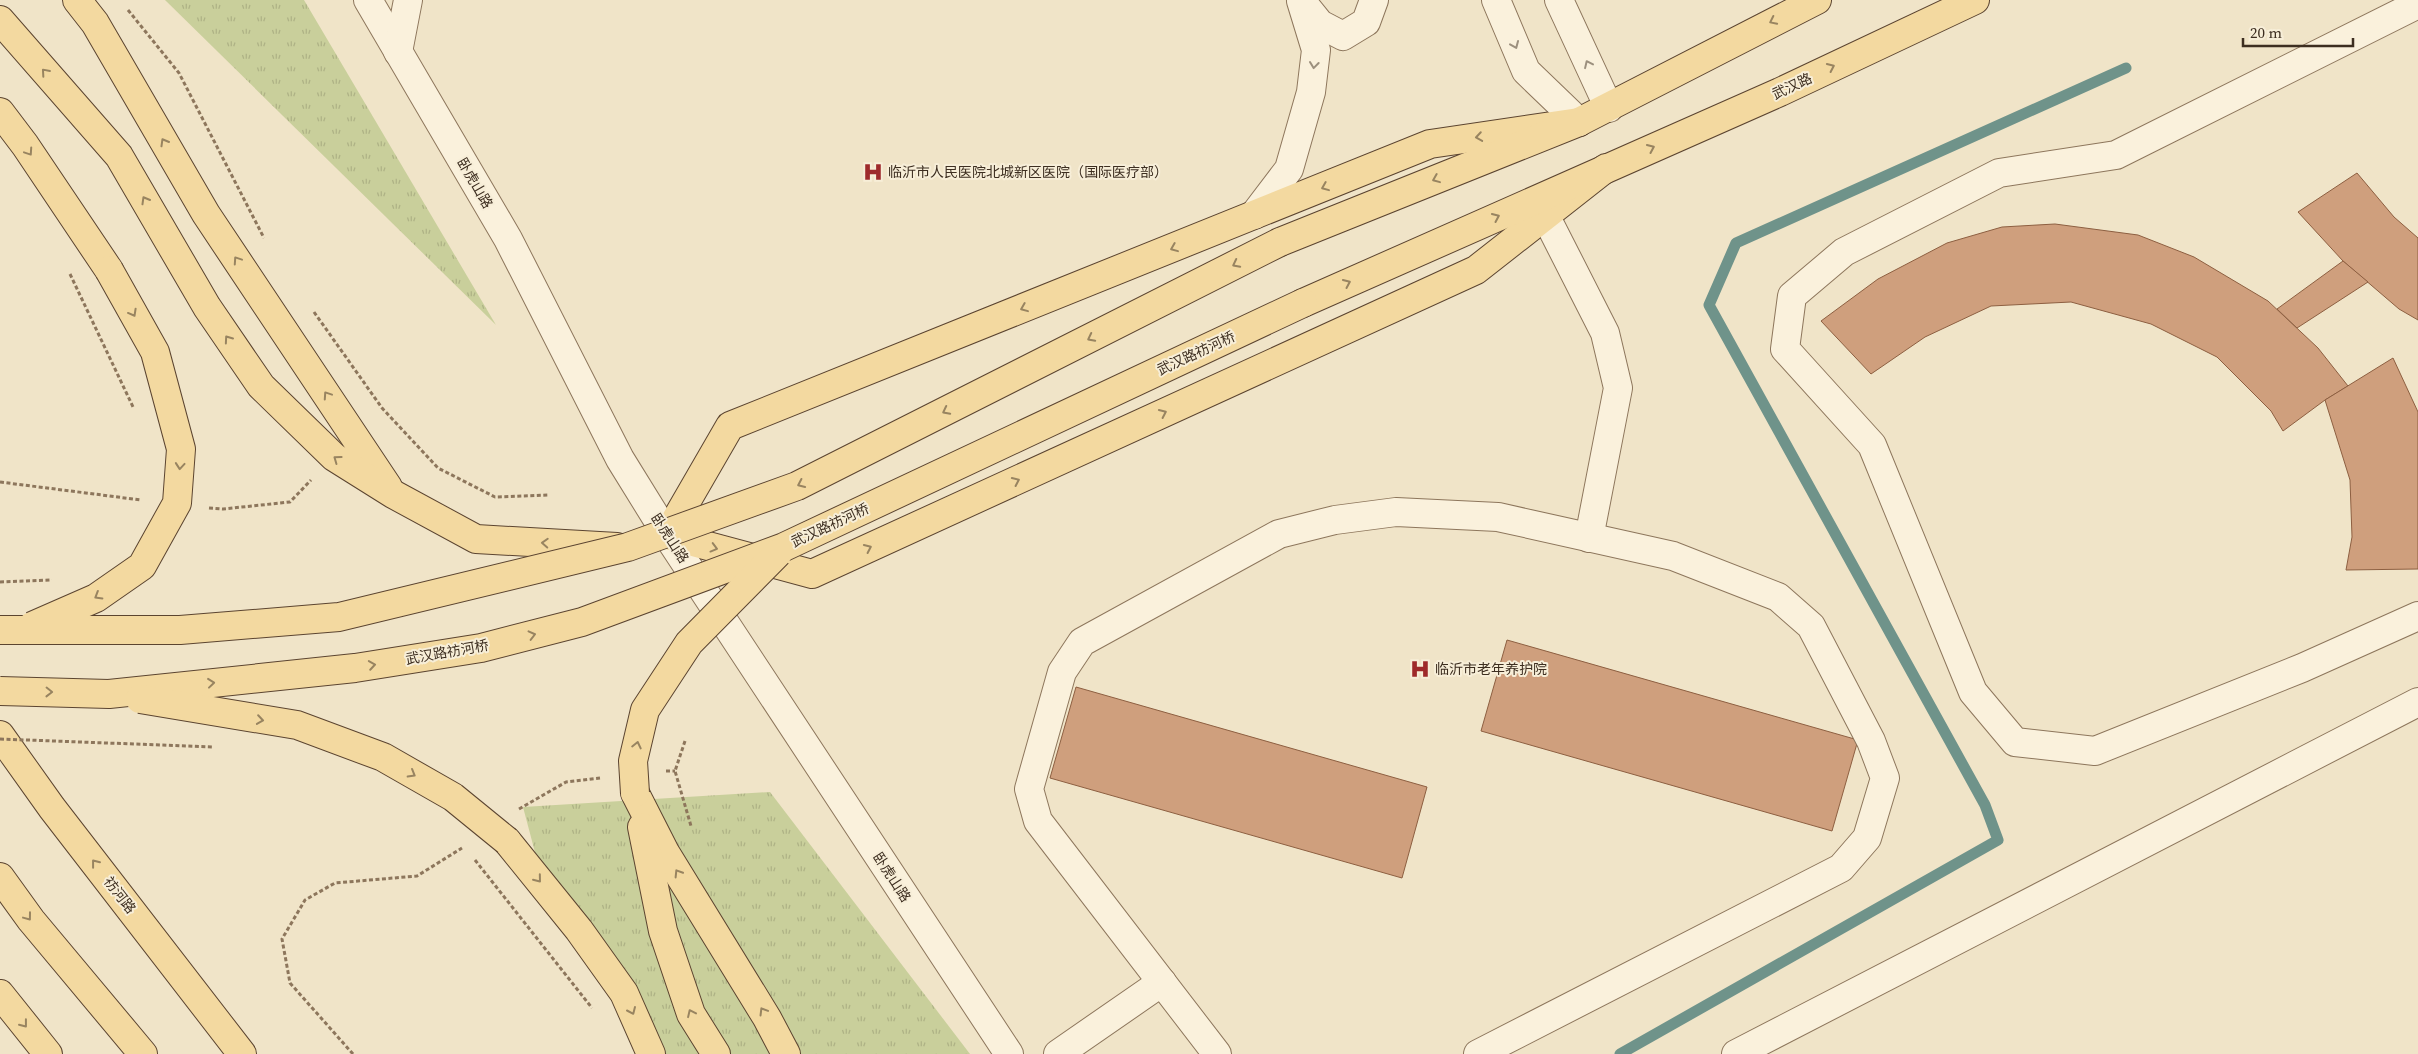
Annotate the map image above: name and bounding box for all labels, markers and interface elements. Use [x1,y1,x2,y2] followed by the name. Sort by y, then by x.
[1769,15,1778,26] one-way arrow
[2243,15,2353,47] scale bar
[2250,22,2282,43] text: 20 m
[1509,40,1520,49] one-way arrow
[1585,60,1595,69] one-way arrow
[1309,61,1320,69] one-way arrow
[1826,63,1835,74] one-way arrow
[42,68,51,77] one-way arrow
[1769,68,1815,104] street label: 武汉路
[1474,131,1482,142] one-way arrow
[160,138,170,147] one-way arrow
[1646,144,1655,155] one-way arrow
[23,146,32,155] one-way arrow
[452,154,498,212] street label: 卧虎山路
[862,161,884,183] hospital icon: 临沂市人民医院北城新区医院（国际医疗部）
[888,162,1168,182] place label: 临沂市人民医院北城新区医院（国际医疗部）
[1432,173,1441,184] one-way arrow
[1321,181,1330,191] one-way arrow
[141,196,151,205] one-way arrow
[1491,212,1500,223] one-way arrow
[1170,241,1179,252] one-way arrow
[233,256,243,265] one-way arrow
[1232,258,1241,268] one-way arrow
[1342,278,1351,289] one-way arrow
[1020,302,1028,312] one-way arrow
[127,308,137,317] one-way arrow
[1154,326,1238,380] street label: 武汉路祊河桥
[1087,332,1096,342] one-way arrow
[225,335,234,345] one-way arrow
[324,392,333,401] one-way arrow
[942,405,951,415] one-way arrow
[1158,409,1167,419] one-way arrow
[333,456,343,465] one-way arrow
[175,462,186,470] one-way arrow
[1011,476,1020,487] one-way arrow
[797,478,806,488] one-way arrow
[788,498,872,552] street label: 武汉路祊河桥
[646,509,694,567] street label: 卧虎山路
[541,537,549,548] one-way arrow
[710,542,719,553] one-way arrow
[863,544,872,555] one-way arrow
[94,590,103,600] one-way arrow
[527,630,536,641] one-way arrow
[404,635,490,669] street label: 武汉路祊河桥
[1409,658,1431,680] hospital icon: 临沂市老年养护院
[1435,659,1547,679] place label: 临沂市老年养护院
[368,661,377,671] one-way arrow
[207,678,215,689] one-way arrow
[45,687,53,697] one-way arrow
[257,714,265,725] one-way arrow
[631,741,642,750] one-way arrow
[407,768,416,778] one-way arrow
[868,848,916,906] street label: 卧虎山路
[92,860,100,869] one-way arrow
[675,869,684,878] one-way arrow
[99,872,141,918] street label: 祊河路
[532,873,540,882] one-way arrow
[23,911,31,920] one-way arrow
[626,1006,636,1015] one-way arrow
[759,1008,769,1017] one-way arrow
[687,1009,697,1018] one-way arrow
[18,1018,27,1028] one-way arrow

